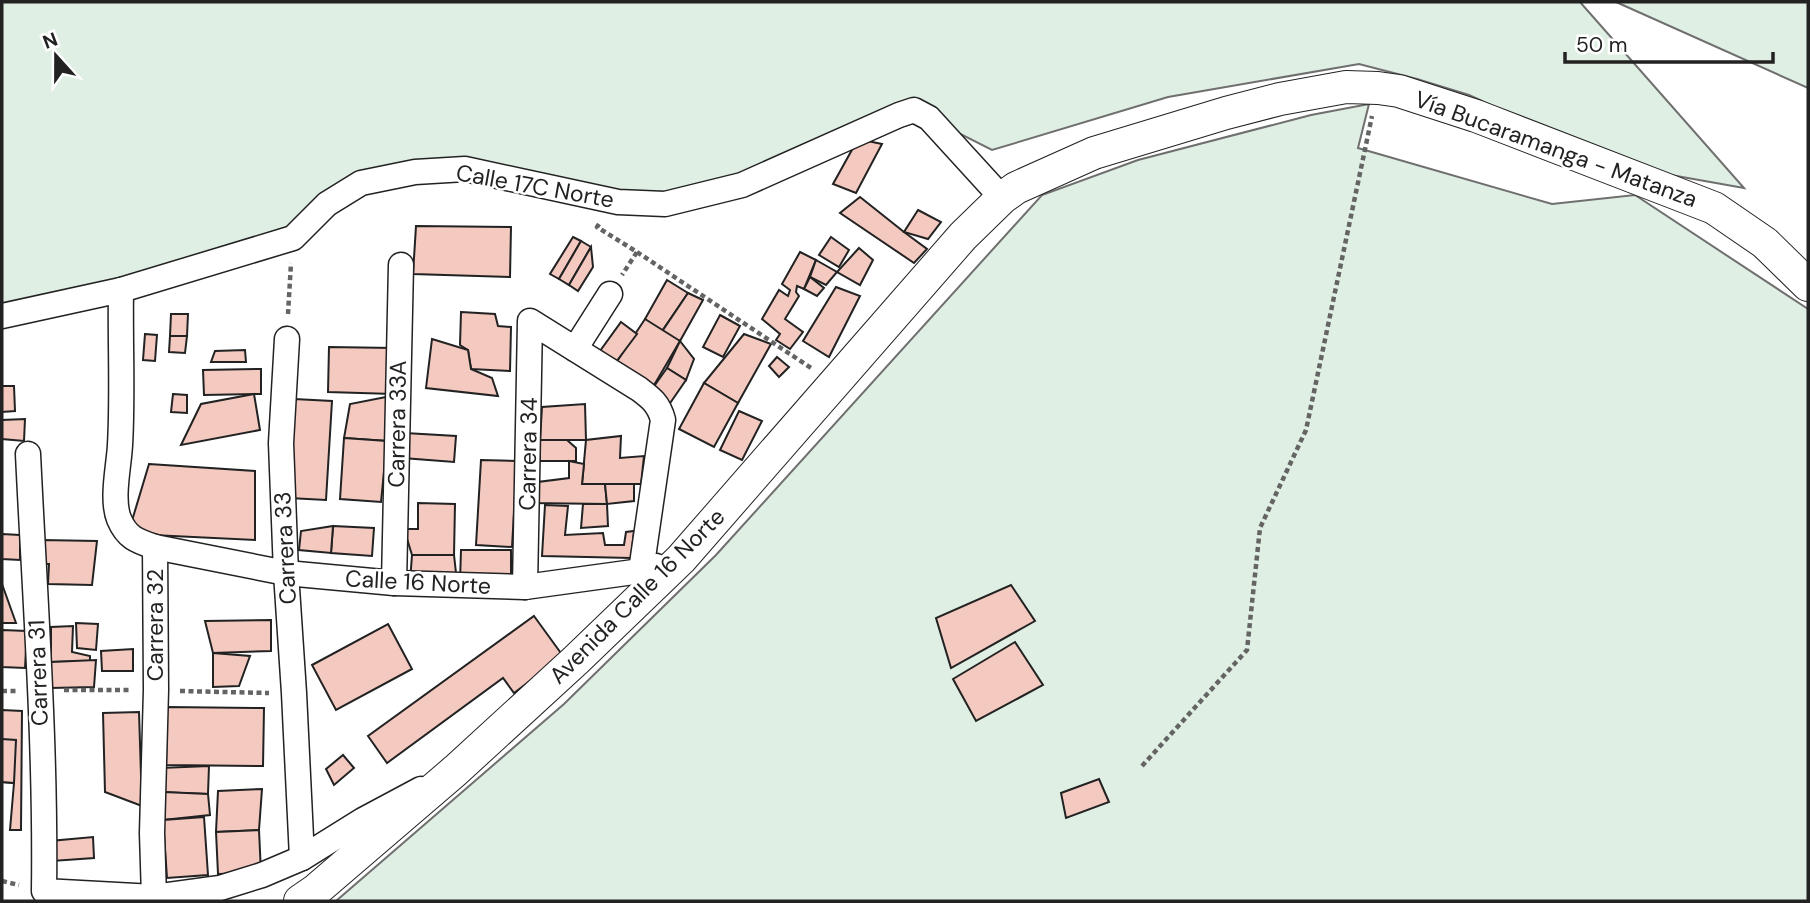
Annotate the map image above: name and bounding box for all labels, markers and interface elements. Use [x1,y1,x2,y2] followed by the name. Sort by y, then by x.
[21,21,91,91] north arrow
[1565,21,1773,65] scale bar
[39,26,61,55] text: N
[1576,31,1627,59] text: 50 m
[1411,84,1701,214] street label: Vía Bucaramanga - Matanza
[454,157,616,215] street label: Calle 17C Norte
[381,360,413,488] street label: Carrera 33A
[512,397,544,511] street label: Carrera 34
[267,491,303,605] street label: Carrera 33
[543,502,731,690] street label: Avenida Calle 16 Norte
[344,563,492,601] street label: Calle 16 Norte
[140,569,170,681] street label: Carrera 32
[21,619,55,727] street label: Carrera 31

